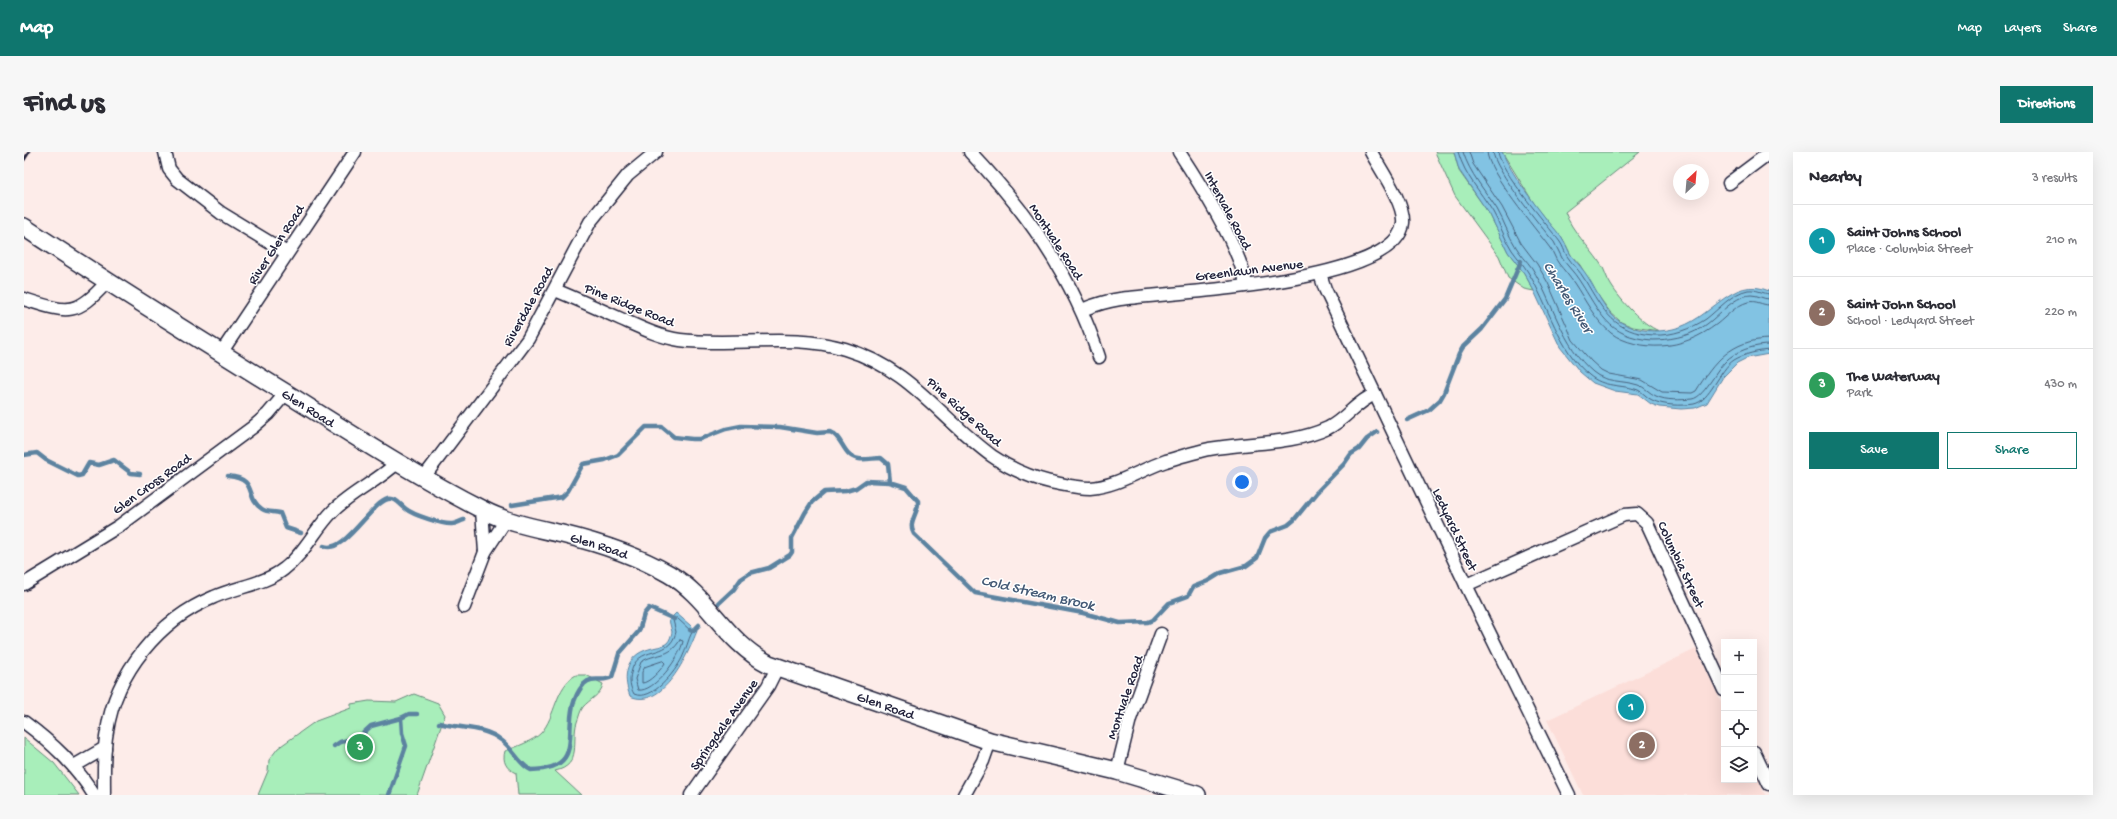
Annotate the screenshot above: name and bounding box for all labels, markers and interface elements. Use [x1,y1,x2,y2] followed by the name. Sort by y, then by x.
[20,17,53,40] text: Map
[1958,20,1982,37] text: Map
[2004,20,2041,37] text: Layers
[2063,20,2097,37] text: Share
[2000,86,2093,123] button: Directions
[24,88,104,121] text: Find us
[1673,164,1709,200] north arrow
[1809,168,1862,188] text: Nearby
[1199,169,1255,255] street label: Intervale Road
[2032,171,2077,186] text: 3 results
[245,201,310,288] street label: River Glen Road
[1024,201,1087,285] street label: Montvale Road
[1847,224,1961,242] text: Saint Johns School
[1819,233,1825,248] text: 1
[2046,233,2077,248] text: 210 m
[1847,242,1972,257] text: Place · Columbia Street
[1194,256,1305,287] street label: Greenlawn Avenue
[1538,259,1598,339] water label: Charles River
[500,263,559,350] street label: Riverdale Road
[581,280,678,333] street label: Pine Ridge Road
[1847,296,1956,314] text: Saint John School
[1819,305,1825,320] text: 2
[2045,305,2077,320] text: 220 m
[1847,314,1974,329] text: School · Ledyard Street
[1847,368,1940,386] text: The Waterway
[921,374,1006,452] street label: Pine Ridge Road
[1819,377,1825,392] text: 3
[2044,377,2077,392] text: 430 m
[278,386,339,433] street label: Glen Road
[1847,386,1872,401] text: Park
[1809,432,1939,469] button: Save
[1947,432,2077,469] button: Share
[110,450,197,519] street label: Glen Cross Road
[1232,472,1252,492] your location
[1427,486,1481,575] street label: Ledyard Street
[1652,519,1708,612] street label: Columbia Street
[568,530,631,565] street label: Glen Road
[979,572,1097,616] water label: Cold Stream Brook
[1721,639,1757,783] map controls
[1721,639,1757,675] button: +
[1104,652,1149,742] street label: Montvale Road
[1721,675,1757,711] button: −
[687,676,763,774] street label: Springdale Avenue
[854,689,918,726] street label: Glen Road
[1618,692,1644,722] pin: 1
[1721,711,1757,747] button: locate
[1629,730,1655,760] pin: 2
[347,732,373,762] pin: 3
[1721,747,1757,783] button: layers

